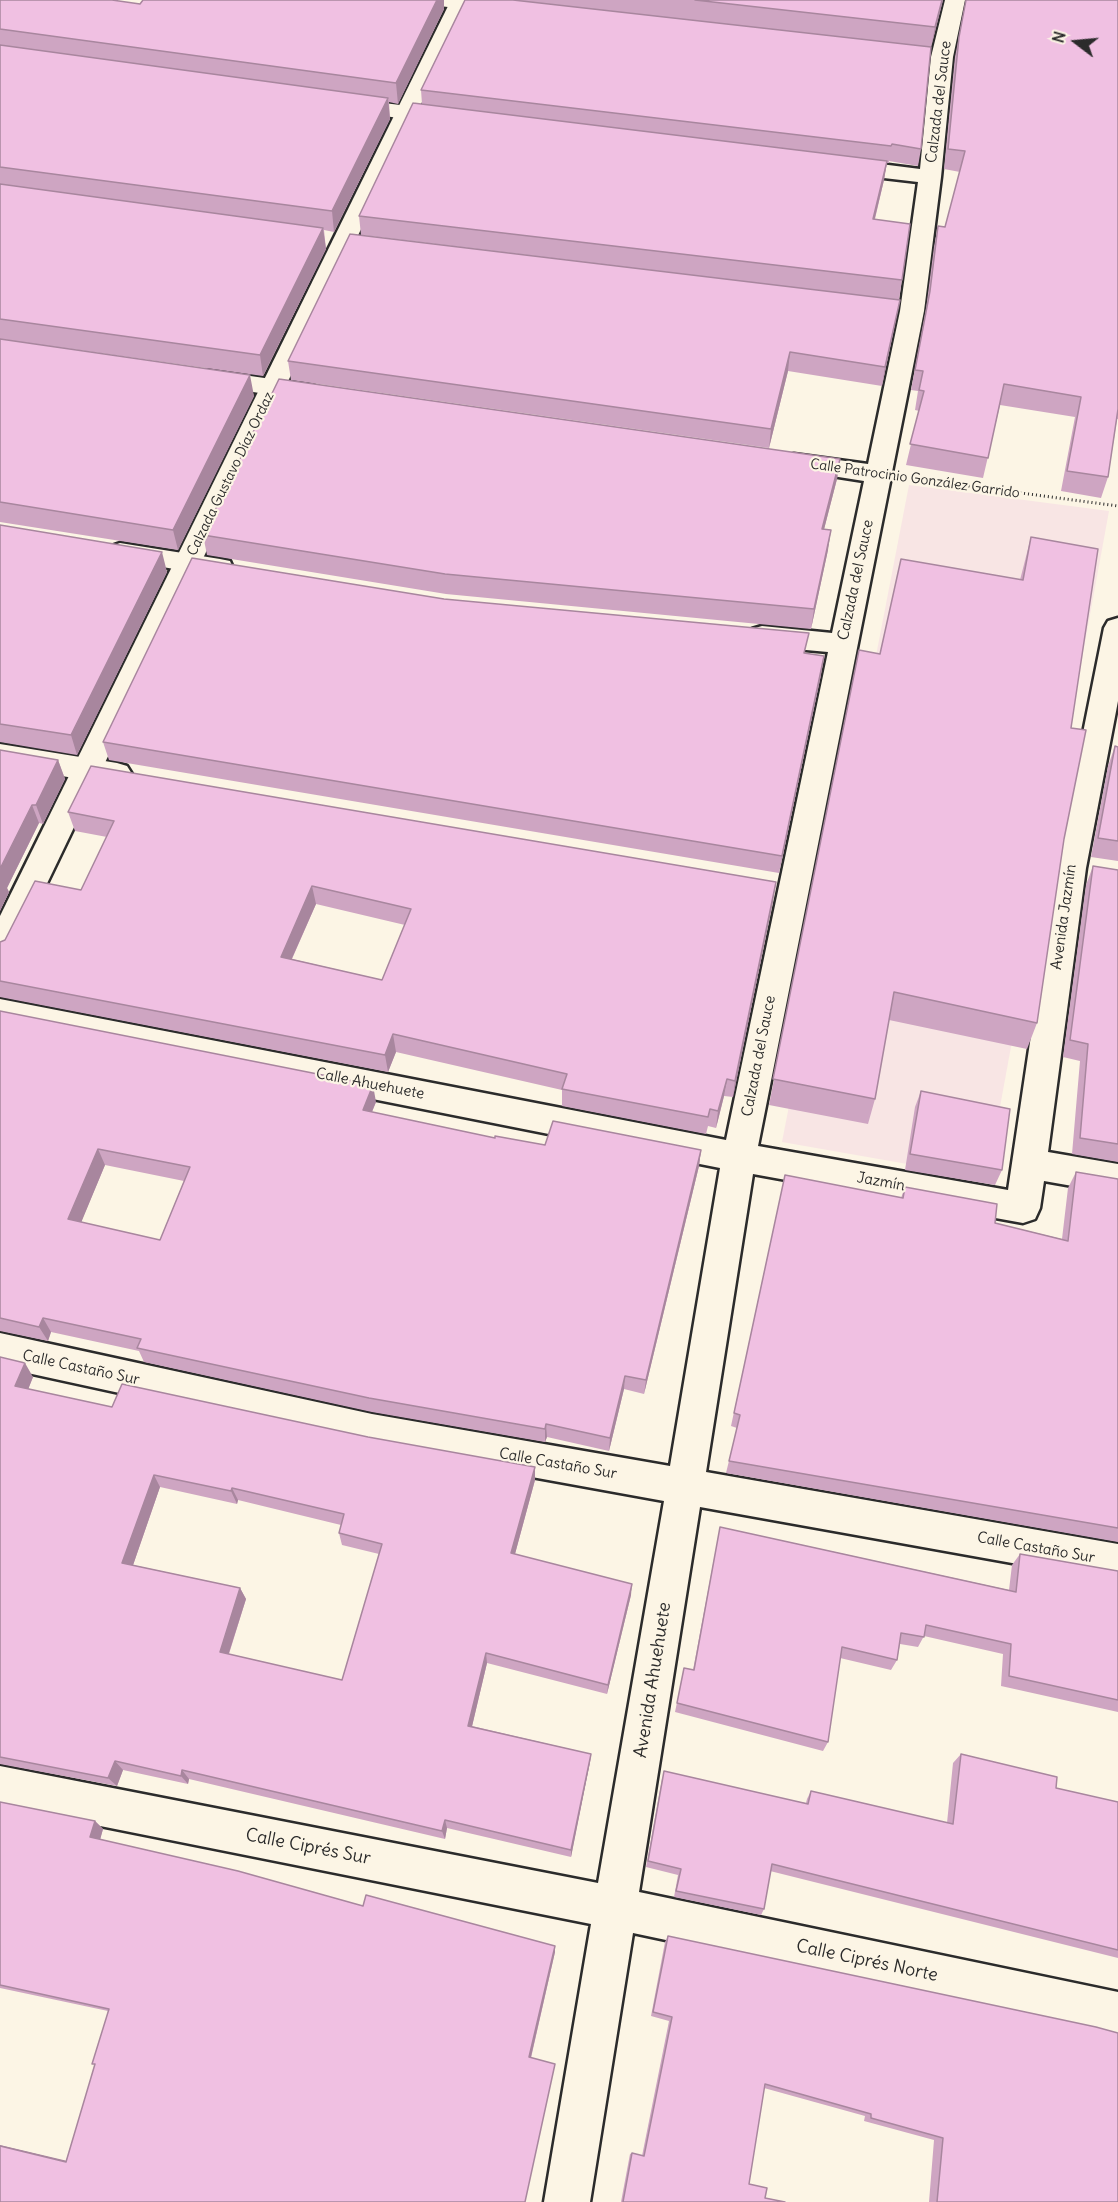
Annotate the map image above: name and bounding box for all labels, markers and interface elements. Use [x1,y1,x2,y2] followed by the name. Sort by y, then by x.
[1046,12,1106,72] north arrow
[1048,29,1070,45] text: N
[923,40,955,164] street label: Calzada del Sauce
[184,389,278,559] street label: Calzada Gustavo Díaz Ordaz
[809,456,1021,502] street label: Calle Patrocinio González Garrido
[834,518,878,642] street label: Calzada del Sauce
[1048,863,1080,971] street label: Avenida Jazmín
[738,994,780,1118] street label: Calzada del Sauce
[314,1065,426,1103] street label: Calle Ahuehuete
[856,1169,906,1195] street label: Jazmín
[21,1347,141,1389] street label: Calle Castaño Sur
[498,1445,618,1483] street label: Calle Castaño Sur
[976,1529,1096,1567] street label: Calle Castaño Sur
[630,1601,676,1759] street label: Avenida Ahuehuete
[244,1824,372,1870] street label: Calle Ciprés Sur
[794,1935,940,1987] street label: Calle Ciprés Norte

